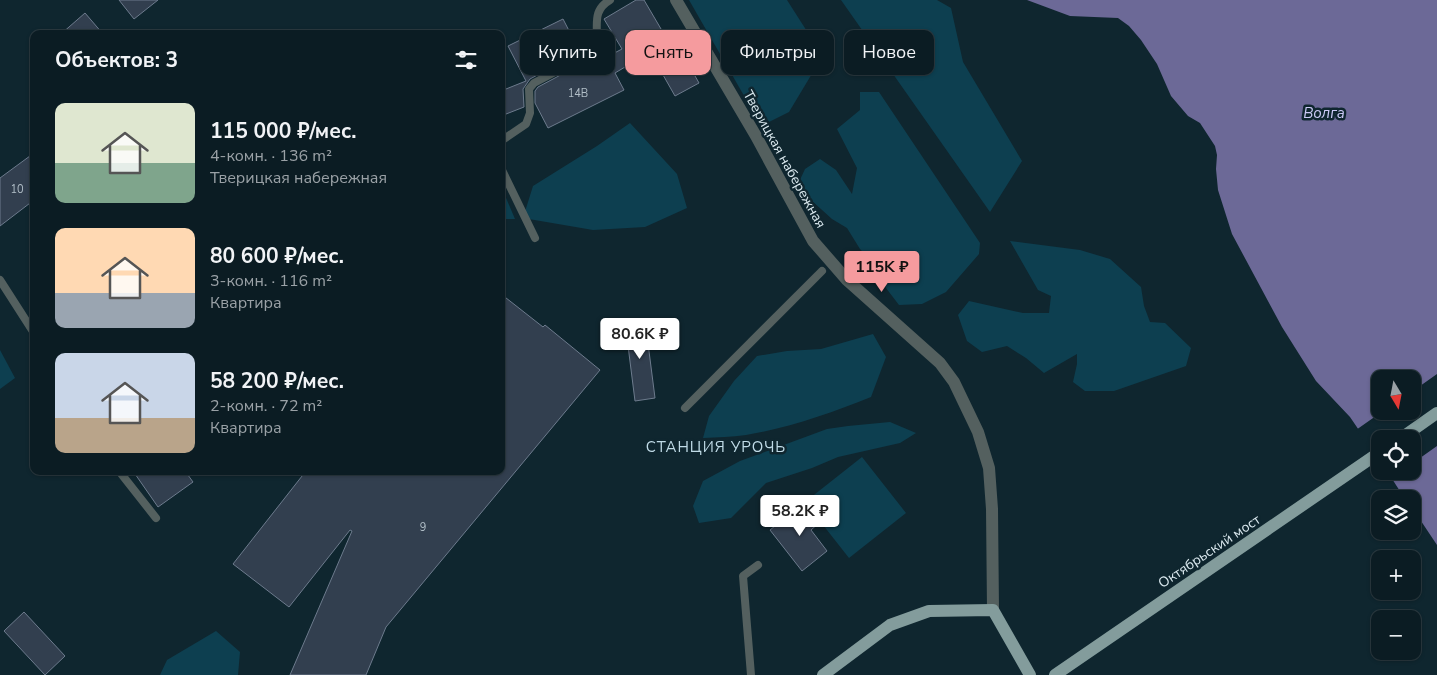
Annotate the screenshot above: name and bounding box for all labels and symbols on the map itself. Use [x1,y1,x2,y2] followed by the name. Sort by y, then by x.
[568,86,588,101] house number: 14В
[739,87,830,232] street label: Тверицкая набережная
[1303,103,1345,123] water label: Волга
[10,182,24,197] house number: 10
[841,250,923,293] pin: 115K ₽
[594,318,686,360] pin: 80.6K ₽
[1371,370,1421,420] north arrow
[646,437,786,457] district label: СТАНЦИЯ УРОЧЬ
[754,494,846,537] pin: 58.2K ₽
[1154,510,1265,593] street label: Октябрьский мост
[420,520,426,535] house number: 9

